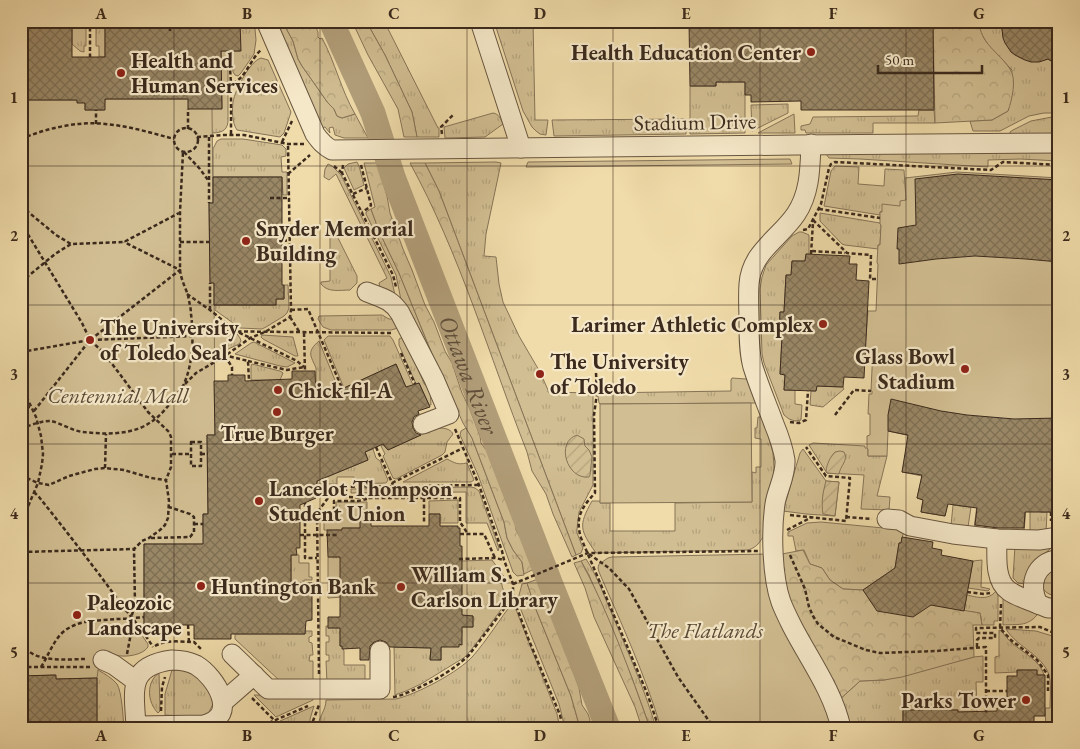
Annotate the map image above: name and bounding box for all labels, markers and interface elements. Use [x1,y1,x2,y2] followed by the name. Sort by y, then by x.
[94,3,107,24] text: A
[242,3,252,24] text: B
[388,3,400,24] text: C
[534,3,546,24] text: D
[681,3,691,24] text: E
[829,3,838,24] text: F
[973,3,985,24] text: G
[571,38,802,67] place label: Health Education Center
[878,42,981,74] scale bar
[131,46,278,100] place label: Health and Human Services
[805,46,817,58] marker: Health Education Center
[885,50,914,69] text: 50 m
[115,67,127,79] marker: Health and Human Services
[10,87,18,108] text: 1
[1062,87,1070,108] text: 1
[633,106,757,138] street label: Stadium Drive
[256,214,413,268] place label: Snyder Memorial Building
[10,225,19,246] text: 2
[1062,225,1071,246] text: 2
[240,235,252,247] marker: Snyder Memorial Building
[571,310,813,339] place label: Larimer Athletic Complex
[433,311,507,440] water label: Ottawa River
[100,313,239,367] place label: The University of Toledo Seal
[817,318,829,330] marker: Larimer Athletic Complex
[84,334,96,346] marker: The University of Toledo Seal
[855,342,955,396] place label: Glass Bowl Stadium
[550,347,689,401] place label: The University of Toledo
[959,363,971,375] marker: Glass Bowl Stadium
[10,364,18,385] text: 3
[1062,364,1070,385] text: 3
[534,368,546,380] marker: The University of Toledo
[288,376,392,405] place label: Chick-fil-A
[47,381,190,410] park label: Centennial Mall
[272,384,284,396] marker: Chick-fil-A
[271,406,283,418] marker: True Burger
[220,419,335,448] place label: True Burger
[269,474,453,528] place label: Lancelot Thompson Student Union
[253,495,265,507] marker: Lancelot Thompson Student Union
[10,503,19,524] text: 4
[1062,503,1071,524] text: 4
[411,560,558,614] place label: William S. Carlson Library
[211,572,377,601] place label: Huntington Bank
[195,580,207,592] marker: Huntington Bank
[395,581,407,593] marker: William S. Carlson Library
[87,588,182,642] place label: Paleozoic Landscape
[71,609,83,621] marker: Paleozoic Landscape
[647,616,764,645] park label: The Flatlands
[10,642,18,663] text: 5
[1062,642,1070,663] text: 5
[901,686,1017,715] place label: Parks Tower
[1020,694,1032,706] marker: Parks Tower
[94,725,107,746] text: A
[242,725,252,746] text: B
[388,725,400,746] text: C
[534,725,546,746] text: D
[681,725,691,746] text: E
[829,725,838,746] text: F
[973,725,985,746] text: G

